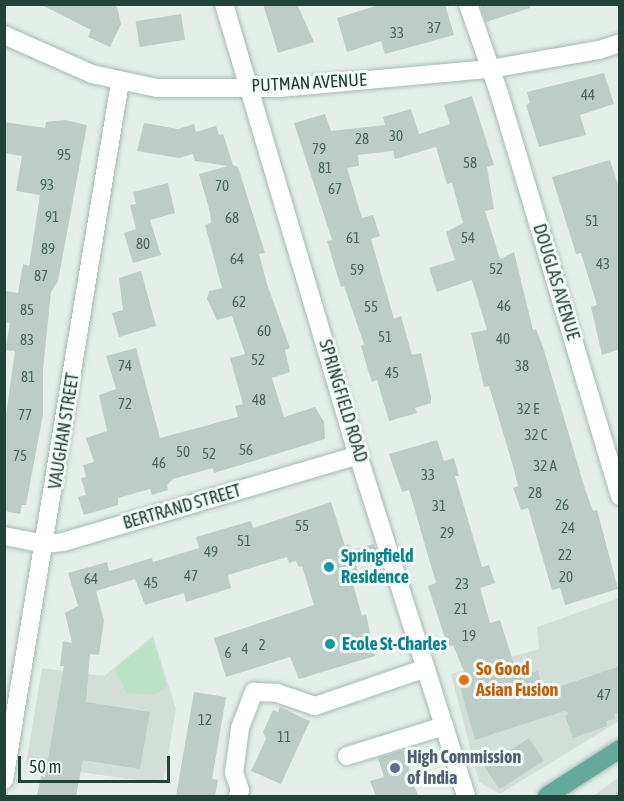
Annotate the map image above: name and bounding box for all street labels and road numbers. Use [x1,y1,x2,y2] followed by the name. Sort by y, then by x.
[251,69,367,97] street label: PUTMAN AVENUE
[528,221,584,343] street label: DOUGLAS AVENUE
[314,337,372,465] street label: SPRINGFIELD ROAD
[44,371,84,491] street label: VAUGHAN STREET
[120,480,244,534] street label: BERTRAND STREET

